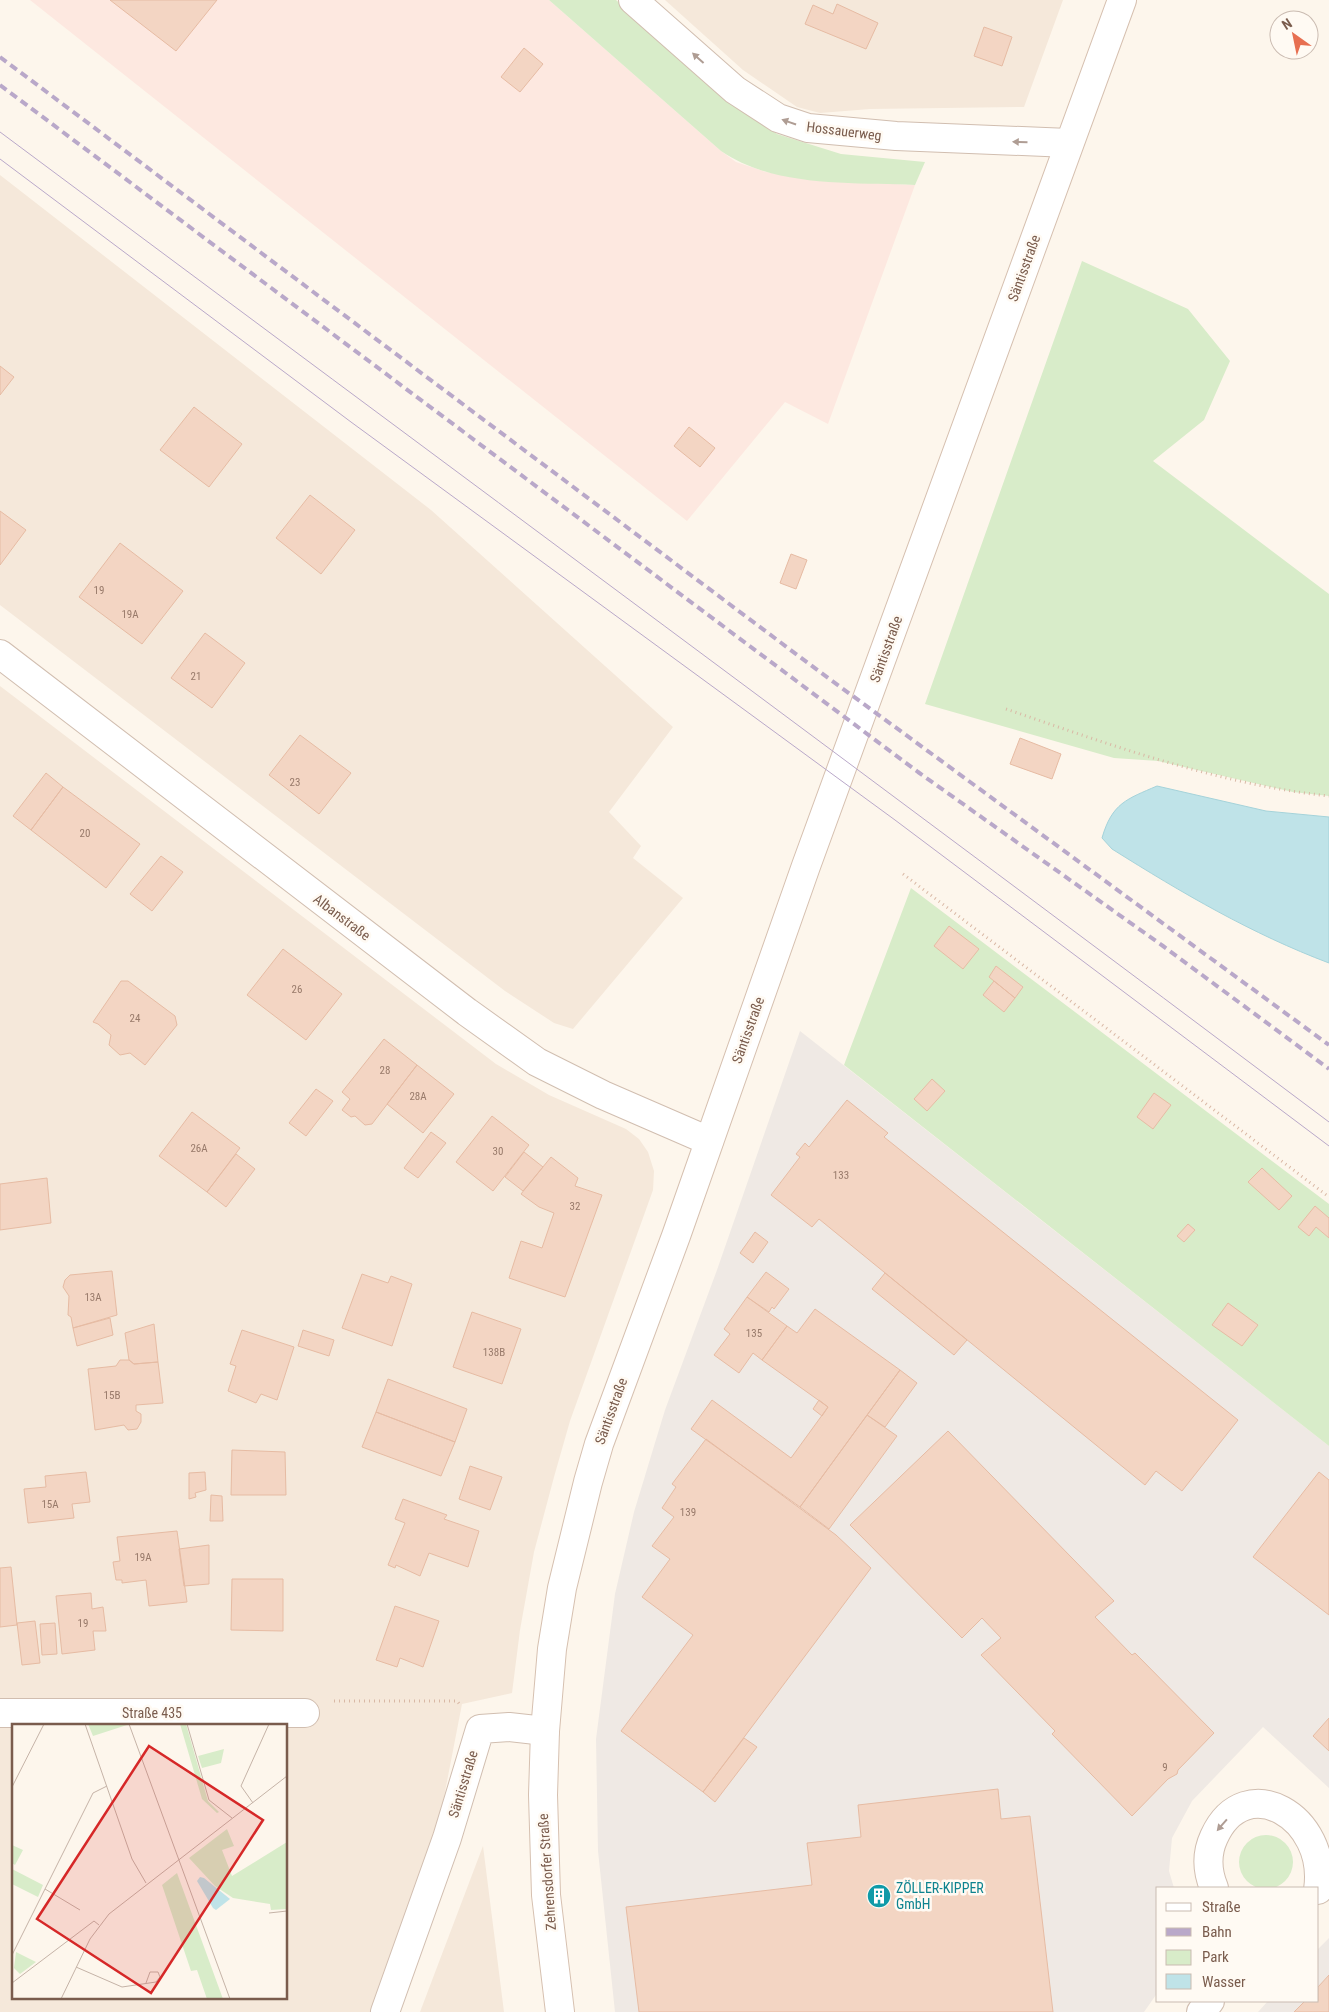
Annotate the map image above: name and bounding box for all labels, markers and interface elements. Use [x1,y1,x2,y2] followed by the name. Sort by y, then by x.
[1269,10,1319,60] north arrow
[1279,15,1295,33] text: N
[693,52,705,64] one-way arrow
[781,118,796,126] one-way arrow
[806,118,882,144] street label: Hossauerweg
[1012,138,1028,146] one-way arrow
[1005,232,1044,303] street label: Säntisstraße
[94,584,104,597] house number: 19
[121,608,139,621] house number: 19A
[867,613,906,684] street label: Säntisstraße
[191,670,201,683] house number: 21
[290,776,300,789] house number: 23
[80,827,90,840] house number: 20
[311,891,374,944] street label: Albanstraße
[292,983,302,996] house number: 26
[729,994,768,1065] street label: Säntisstraße
[130,1012,141,1025] house number: 24
[380,1064,390,1077] house number: 28
[409,1090,427,1103] house number: 28A
[190,1142,208,1155] house number: 26A
[493,1145,503,1158] house number: 30
[833,1169,849,1182] house number: 133
[570,1200,580,1213] house number: 32
[84,1291,102,1304] house number: 13A
[746,1327,762,1340] house number: 135
[483,1346,505,1359] house number: 138B
[592,1375,631,1446] street label: Säntisstraße
[104,1389,120,1402] house number: 15B
[41,1498,59,1511] house number: 15A
[680,1506,696,1519] house number: 139
[134,1551,152,1564] house number: 19A
[78,1617,88,1630] house number: 19
[122,1705,182,1721] street label: Straße 435
[12,1724,288,2000] inset map
[445,1748,481,1820] street label: Säntisstraße
[1162,1761,1168,1774] house number: 9
[535,1813,559,1931] street label: Zehrensdorfer Straße
[1216,1819,1227,1832] one-way arrow
[896,1880,984,1912] place label: ZÖLLER-KIPPER GmbH
[866,1883,892,1909] building icon: ZÖLLER-KIPPER GmbH
[1156,1887,1319,2002] legend
[1202,1898,1241,1916] text: Straße
[1202,1923,1232,1941] text: Bahn
[1202,1948,1229,1966] text: Park
[1202,1973,1246,1991] text: Wasser

